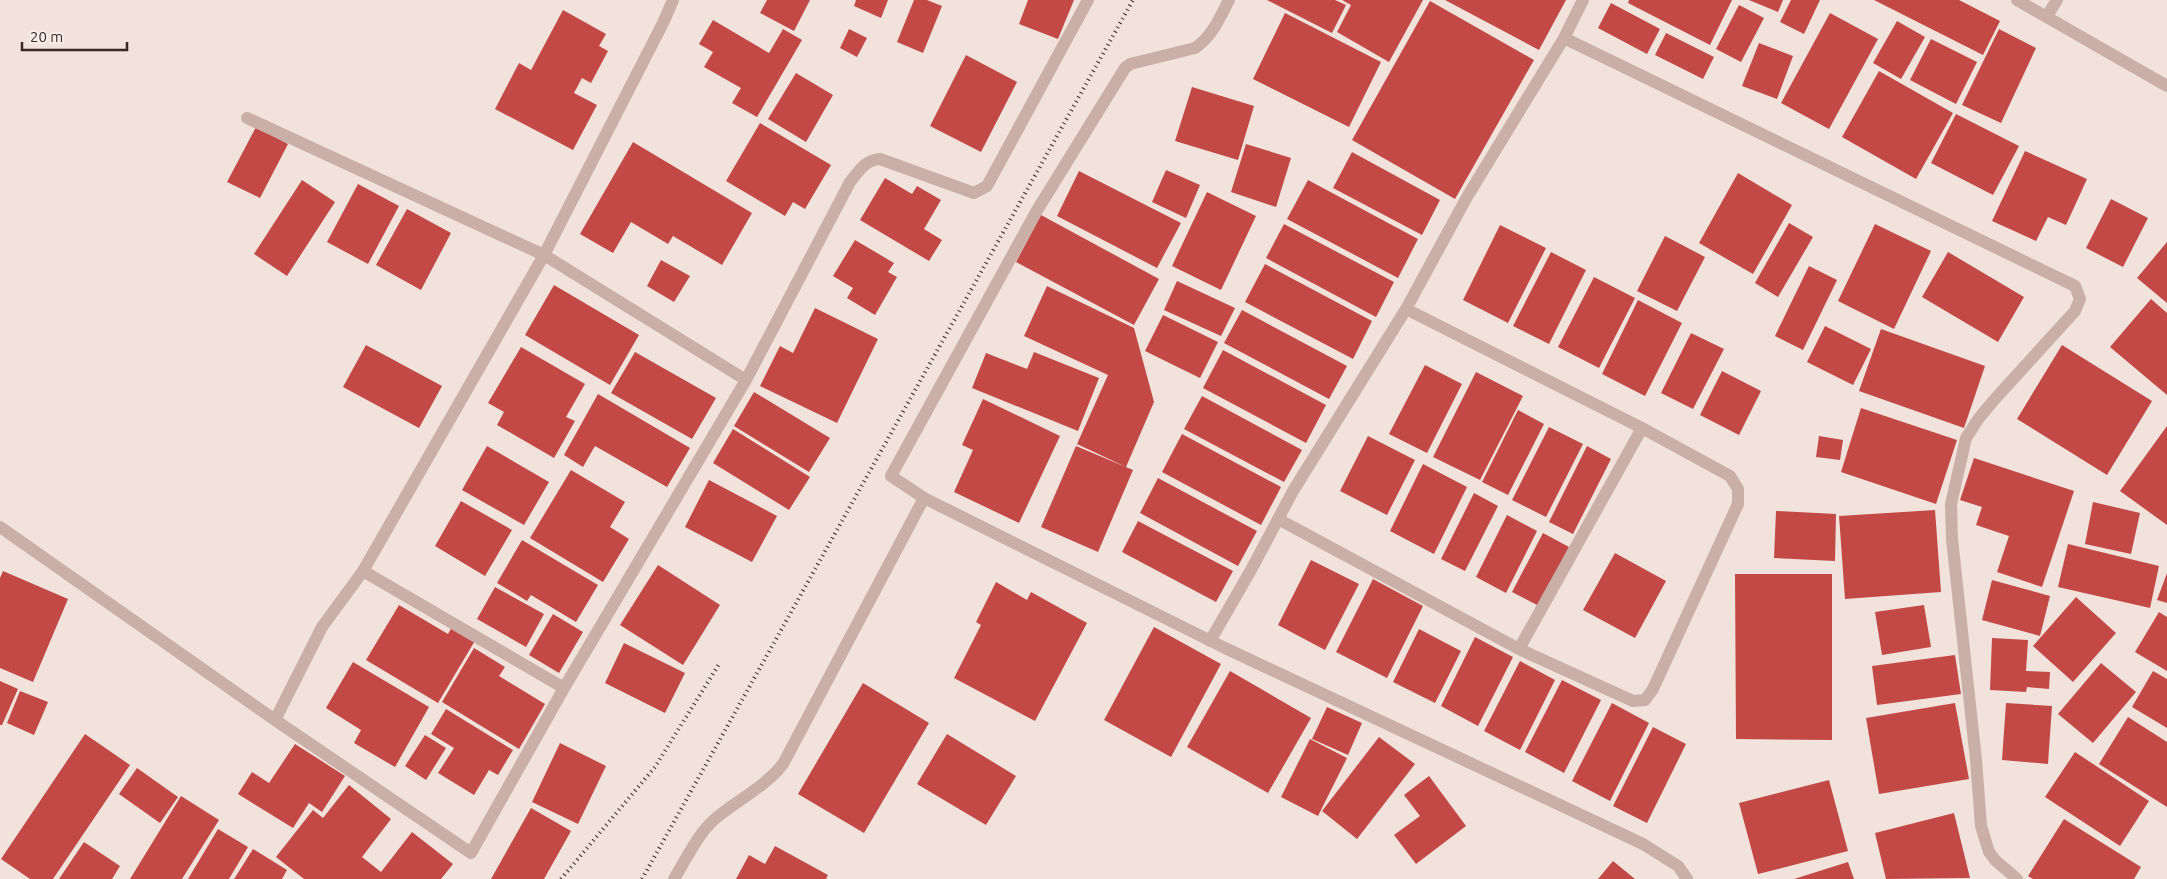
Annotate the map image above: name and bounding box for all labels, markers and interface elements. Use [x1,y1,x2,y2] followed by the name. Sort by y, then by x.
[22,20,128,52] scale bar
[30,28,63,45] text: 20 m

